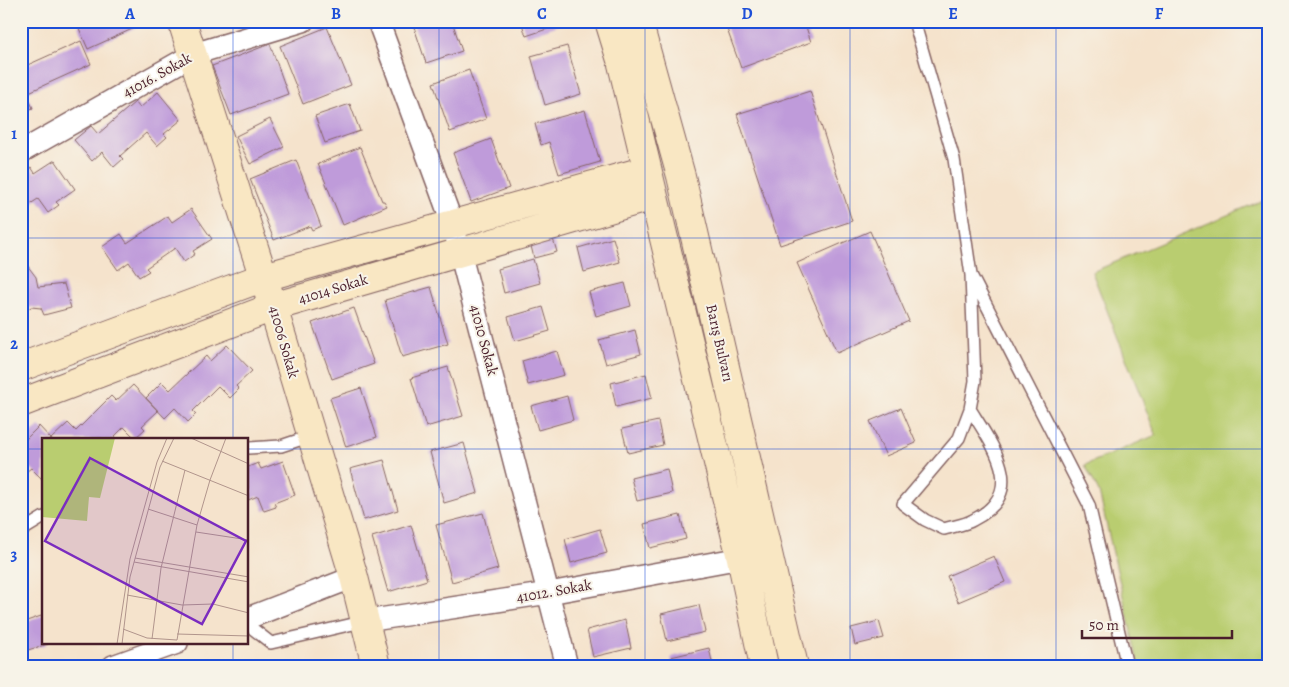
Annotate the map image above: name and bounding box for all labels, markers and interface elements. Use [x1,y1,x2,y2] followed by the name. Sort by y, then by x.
[124,3,136,25] text: A
[331,3,341,25] text: B
[537,3,547,25] text: C
[741,3,753,25] text: D
[948,3,958,25] text: E
[1155,3,1164,25] text: F
[119,48,196,102] street label: 41016. Sokak
[11,123,17,145] text: 1
[296,269,371,309] street label: 41014 Sokak
[465,302,503,378] street label: 41010 Sokak
[701,302,739,384] street label: Barış Bulvarı
[264,303,304,381] street label: 41006 Sokak
[10,333,18,355] text: 2
[42,438,249,644] inset map
[11,544,18,566] text: 3
[515,574,594,607] street label: 41012. Sokak
[1082,607,1232,639] scale bar
[1089,615,1119,635] text: 50 m

